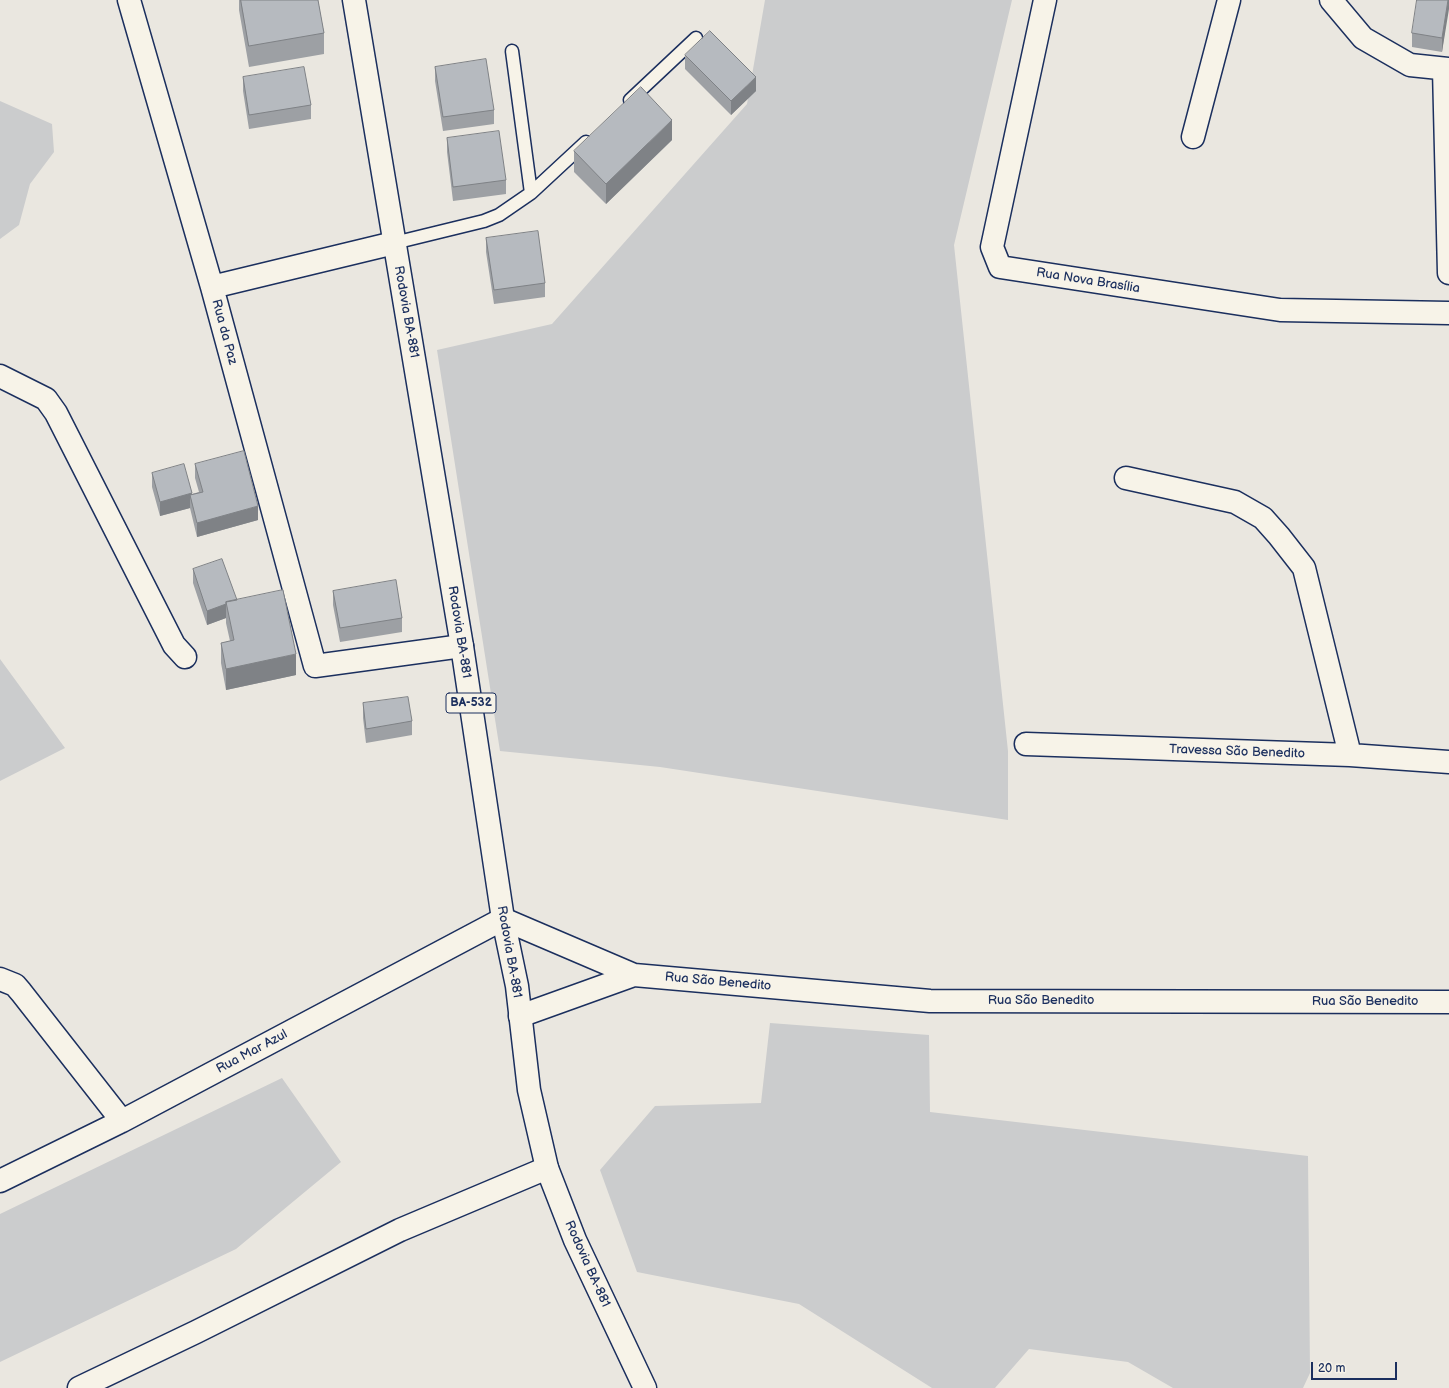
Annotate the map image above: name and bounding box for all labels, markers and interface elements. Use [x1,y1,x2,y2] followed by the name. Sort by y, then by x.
[390,265,422,359] street label: Rodovia BA-881
[1035,265,1141,297] street label: Rua Nova Brasília
[208,298,240,366] street label: Rua da Paz
[444,585,474,679] street label: Rodovia BA-881
[446,693,496,713] road number: BA-532
[1169,742,1305,762] street label: Travessa São Benedito
[493,905,525,999] street label: Rodovia BA-881
[664,970,772,994] street label: Rua São Benedito
[988,993,1094,1009] street label: Rua São Benedito
[1312,994,1418,1010] street label: Rua São Benedito
[214,1027,290,1077] street label: Rua Mar Azul
[561,1218,613,1310] street label: Rodovia BA-881
[1313,1354,1399,1380] scale bar
[1318,1361,1345,1376] text: 20 m

